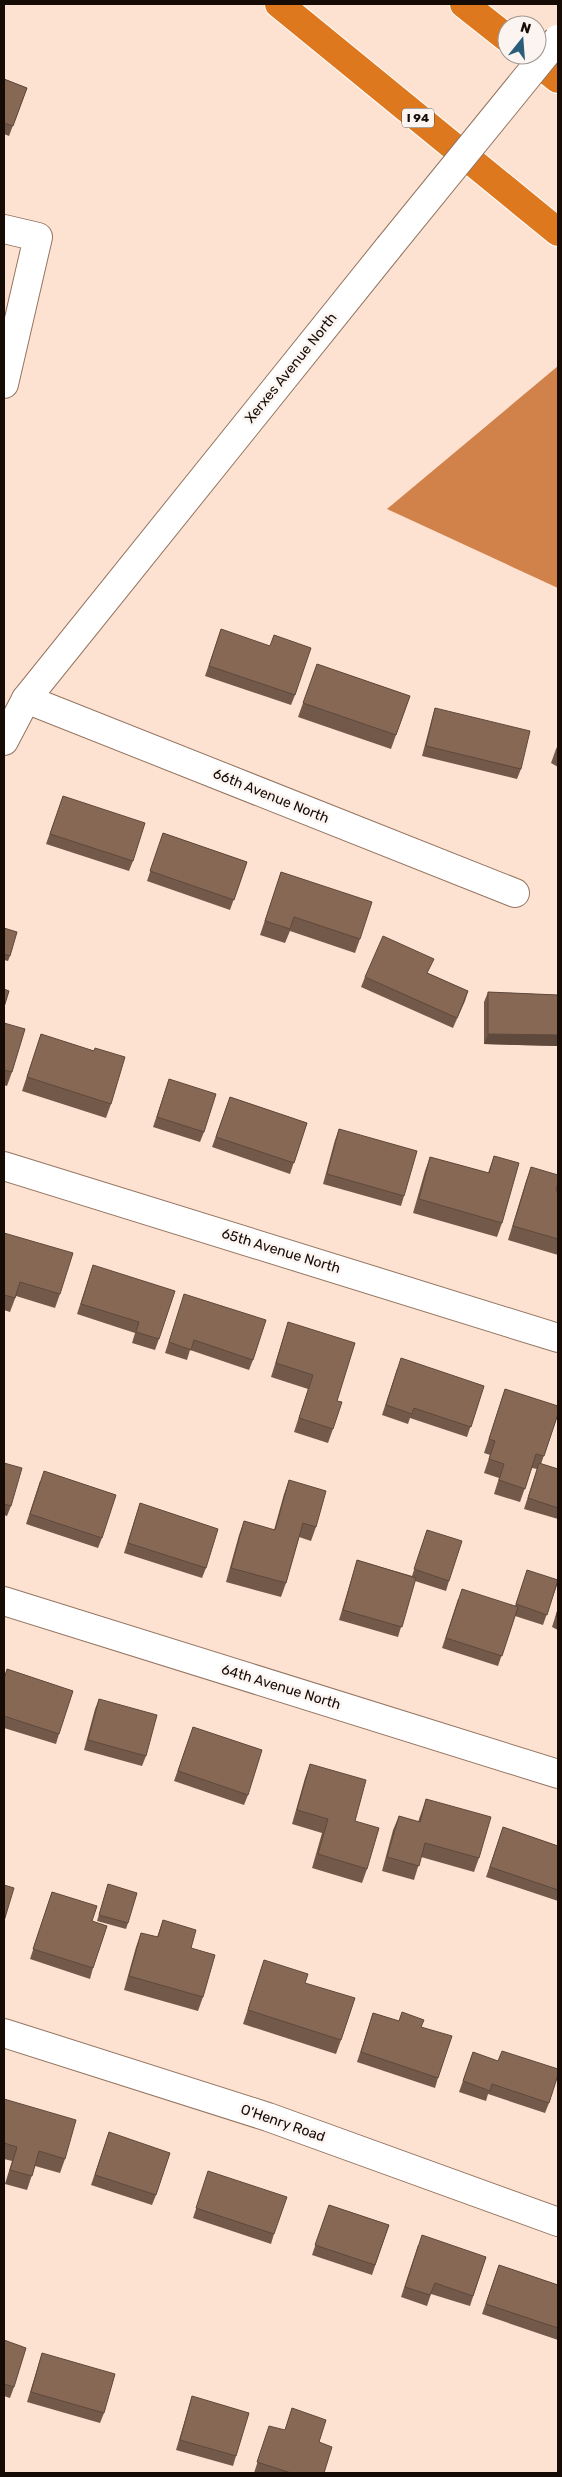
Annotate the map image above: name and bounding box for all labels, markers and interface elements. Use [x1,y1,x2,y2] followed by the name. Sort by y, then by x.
[497,15,547,65] north arrow
[518,18,533,38] text: N
[402,109,434,128] road number: I 94
[241,310,341,426] street label: Xerxes Avenue North
[211,765,331,827] street label: 66th Avenue North
[220,1225,342,1277] street label: 65th Avenue North
[219,1661,343,1713] street label: 64th Avenue North
[239,2101,327,2145] street label: O'Henry Road

